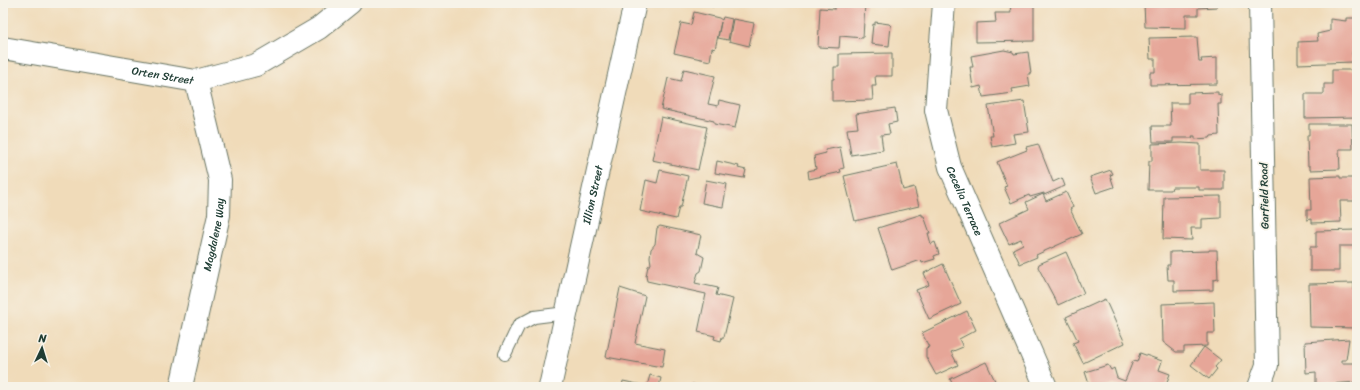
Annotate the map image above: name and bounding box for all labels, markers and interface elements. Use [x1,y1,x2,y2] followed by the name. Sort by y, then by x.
[130,61,196,91] street label: Orten Street
[1254,162,1275,229] street label: Garfield Road
[577,163,609,227] street label: Illion Street
[941,163,988,240] street label: Cecelia Terrace
[198,198,229,273] street label: Magdalene Way
[22,328,62,368] north arrow
[37,329,48,348] text: N

